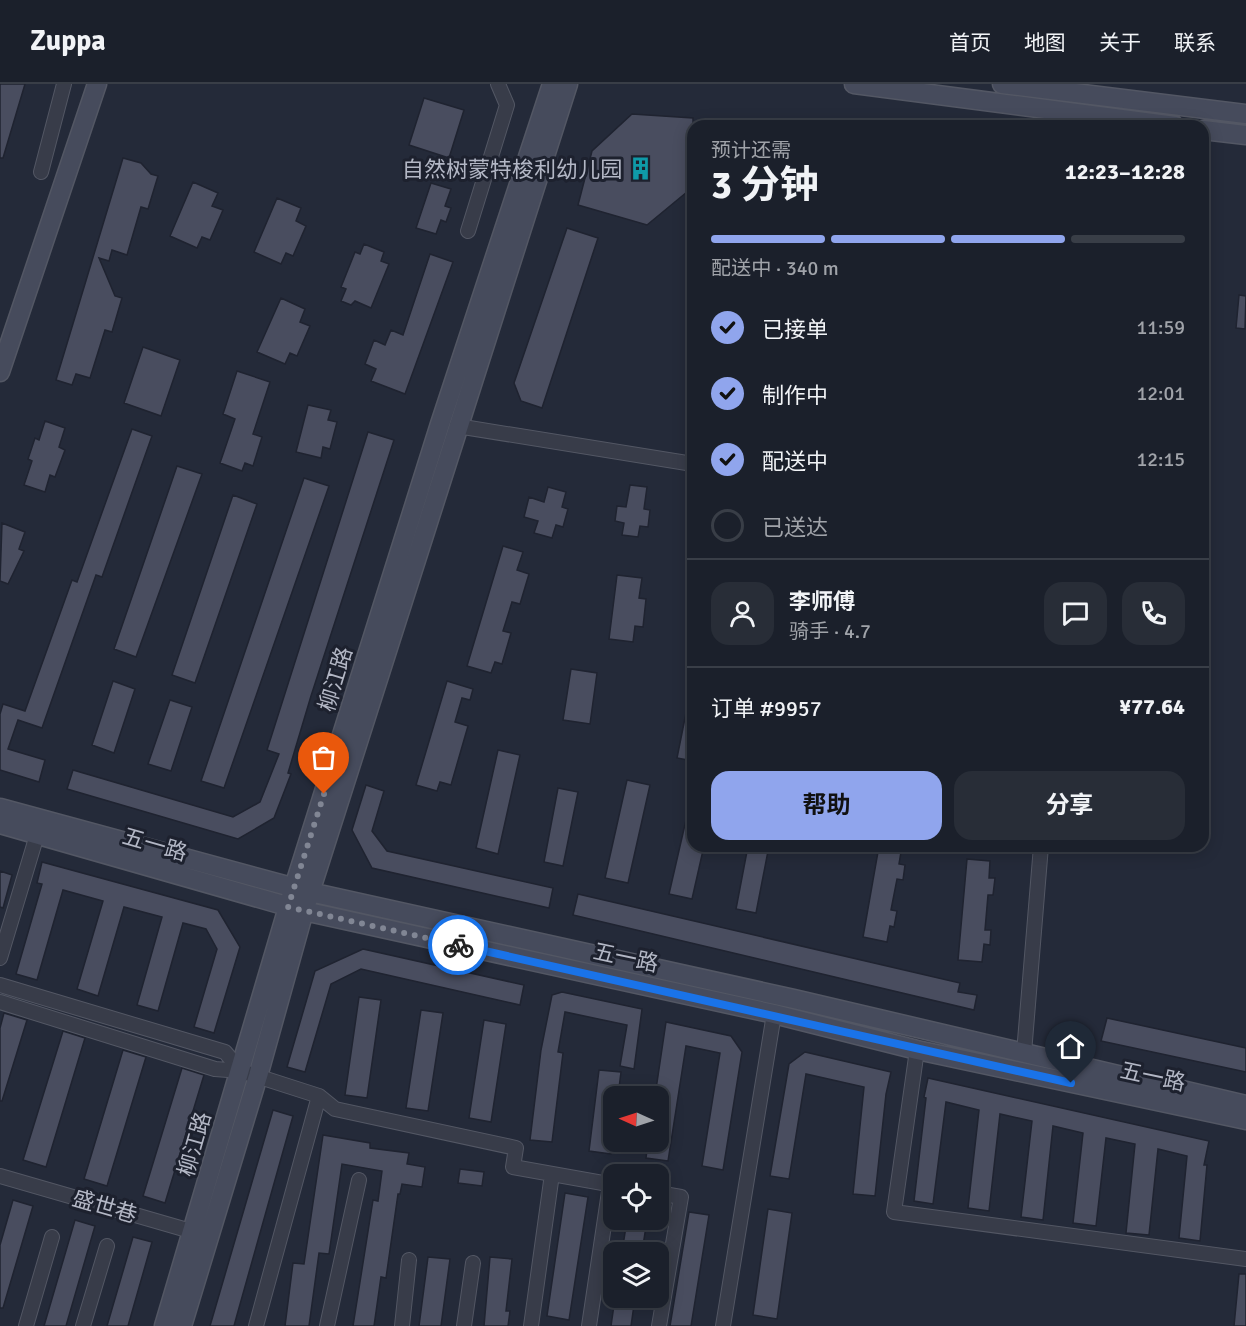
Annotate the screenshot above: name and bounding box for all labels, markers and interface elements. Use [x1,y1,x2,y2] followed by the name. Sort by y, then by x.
[30,24,106,58] text: Zuppa
[949,30,991,56] text: 首页
[1024,30,1066,56] text: 地图
[1099,30,1141,56] text: 关于
[1174,30,1216,56] text: 联系
[711,138,791,163] text: 预计还需
[402,156,622,183] place label: 自然树蒙特梭利幼儿园
[627,156,653,182] building icon: 自然树蒙特梭利幼儿园
[1065,158,1185,185] text: 12:23–12:28
[711,161,819,209] text: 3 分钟
[711,256,839,281] text: 配送中 · 340 m
[711,311,744,344] icon: check
[1136,315,1185,340] text: 11:59
[762,316,828,343] text: 已接单
[711,377,744,410] icon: check
[1136,381,1185,406] text: 12:01
[762,382,828,409] text: 制作中
[711,443,744,476] icon: check
[1136,447,1185,472] text: 12:15
[762,448,828,475] text: 配送中
[762,514,828,541] text: 已送达
[711,582,774,645] button: person
[1044,582,1107,645] button: chat
[1122,582,1185,645] button: phone
[789,588,855,615] text: 李师傅
[789,619,871,644] text: 骑手 · 4.7
[313,644,358,715] street label: 柳江路
[1119,693,1185,720] text: ¥77.64
[711,695,822,722] text: 订单 #9957
[298,732,349,794] pin
[307,741,340,774] icon: bag
[711,771,942,840] button: 帮助
[954,771,1185,840] button: 分享
[119,822,190,867] street label: 五一路
[428,915,488,975] courier
[442,929,475,962] icon: bike
[591,937,661,978] street label: 五一路
[1045,1021,1096,1083] pin
[1054,1030,1087,1063] icon: home
[1118,1056,1188,1097] street label: 五一路
[603,1086,669,1152] north arrow
[603,1086,669,1308] map controls
[172,1109,217,1180] street label: 柳江路
[603,1164,669,1230] button: locate
[69,1184,140,1229] street label: 盛世巷
[603,1242,669,1308] button: layers

